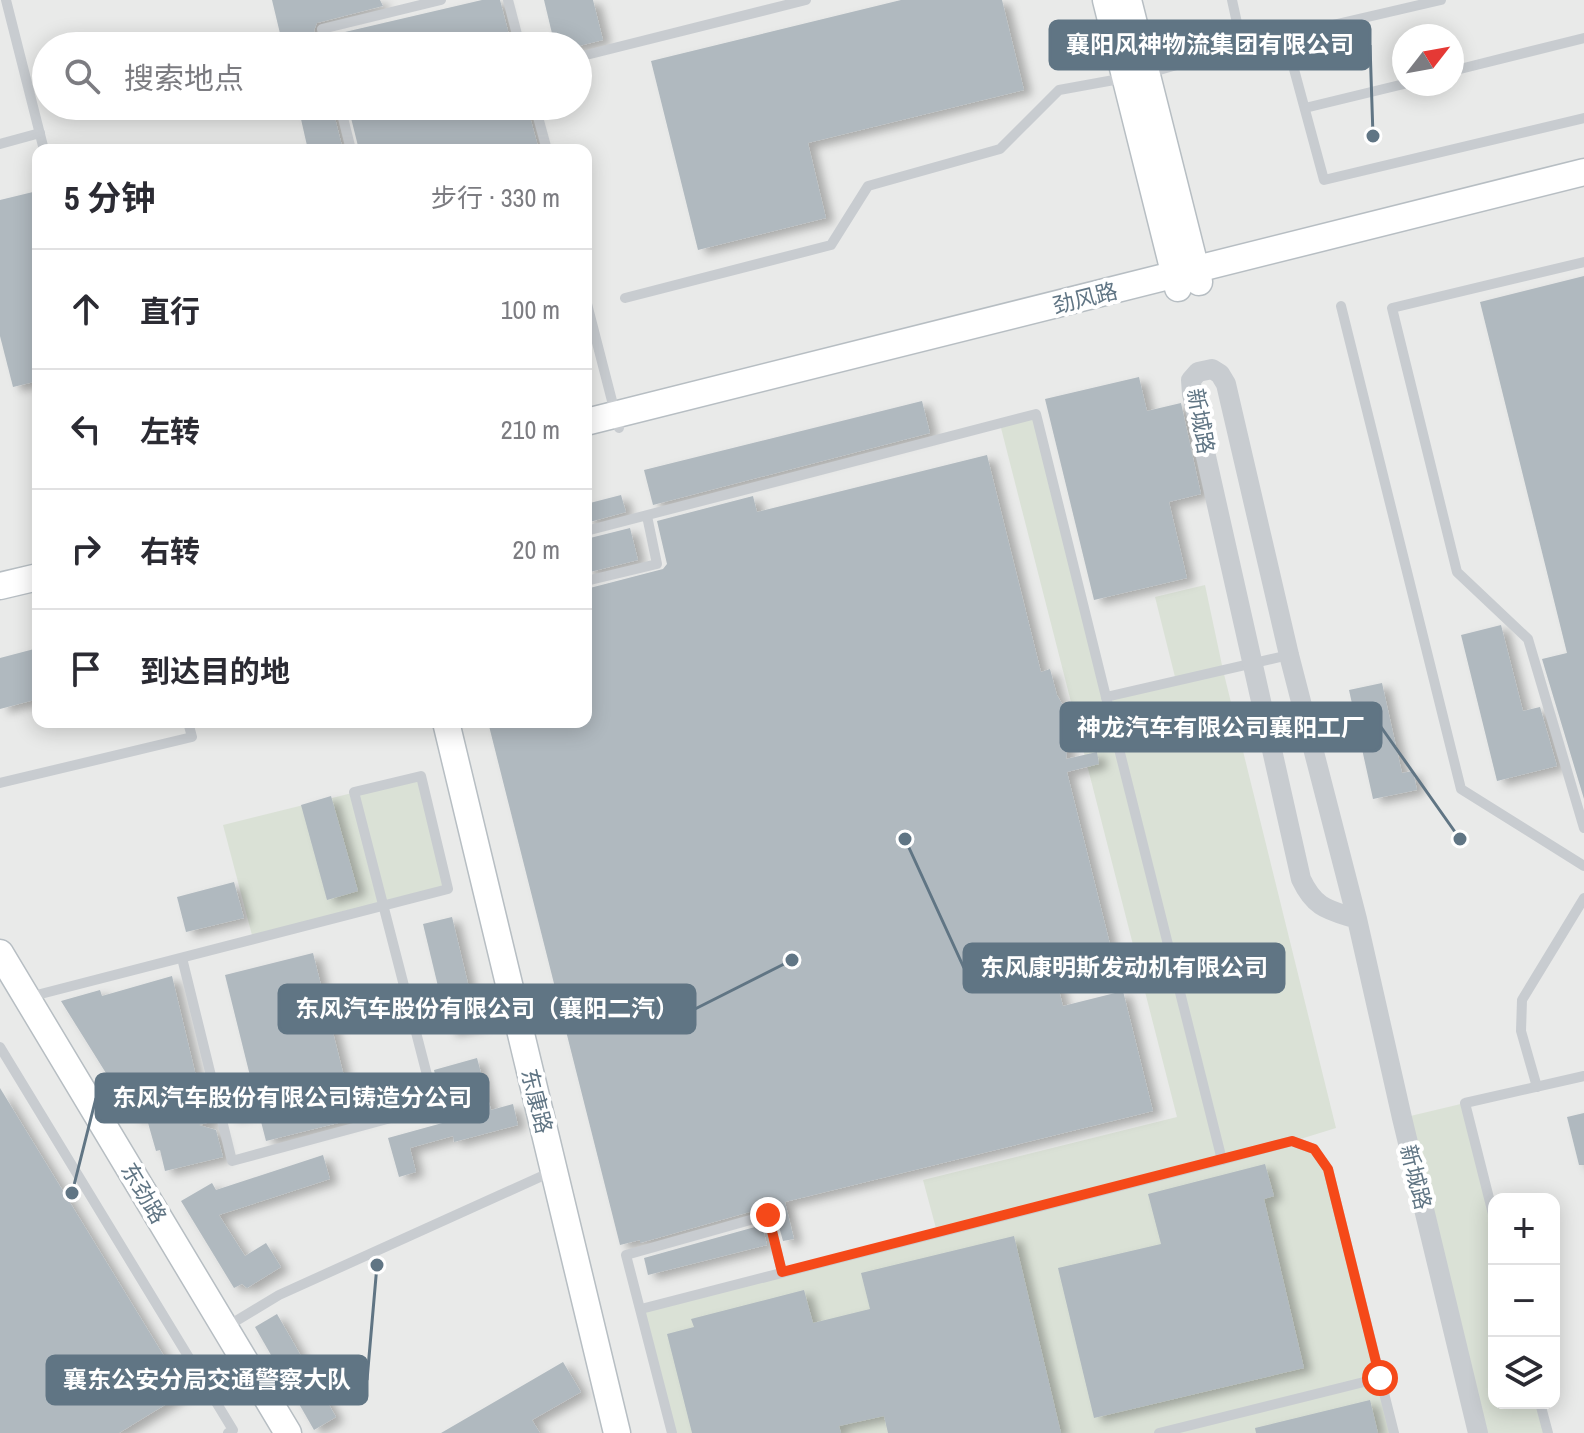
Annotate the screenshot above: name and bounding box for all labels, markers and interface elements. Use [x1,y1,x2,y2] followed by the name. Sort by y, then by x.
[1050,21,1370,69] callout: 襄阳风神物流集团有限公司
[1392,24,1464,96] north arrow
[1066,28,1354,60] text: 襄阳风神物流集团有限公司
[32,32,592,120] search box
[60,54,104,98] icon: search
[124,58,244,98] text: 搜索地点
[64,175,155,221] text: 5 分钟
[431,180,560,215] text: 步行 · 330 m
[1049,275,1121,321] street label: 劲风路
[64,287,108,331] icon: ahead
[140,291,200,331] text: 直行
[501,292,560,327] text: 100 m
[1180,386,1222,456] street label: 新城路
[64,407,108,451] icon: left
[140,411,200,451] text: 左转
[501,412,560,447] text: 210 m
[64,527,108,571] icon: right
[140,531,200,571] text: 右转
[513,532,560,567] text: 20 m
[64,647,108,691] icon: arrive
[140,651,290,691] text: 到达目的地
[1061,703,1381,751] callout: 神龙汽车有限公司襄阳工厂
[1077,711,1365,743] text: 神龙汽车有限公司襄阳工厂
[964,944,1284,992] callout: 东风康明斯发动机有限公司
[980,951,1268,983] text: 东风康明斯发动机有限公司
[279,985,695,1033] callout: 东风汽车股份有限公司（襄阳二汽）
[295,992,679,1024] text: 东风汽车股份有限公司（襄阳二汽）
[514,1065,560,1137] street label: 东康路
[96,1074,488,1122] callout: 东风汽车股份有限公司铸造分公司
[112,1081,472,1113] text: 东风汽车股份有限公司铸造分公司
[1393,1141,1439,1213] street label: 新城路
[114,1157,174,1229] street label: 东劲路
[1488,1193,1560,1409] map controls
[1488,1193,1560,1265] button: +
[750,1197,786,1233] route end
[1488,1265,1560,1337] button: −
[1488,1337,1560,1409] button: layers
[47,1356,367,1404] callout: 襄东公安分局交通警察大队
[1362,1360,1398,1396] route start
[63,1363,351,1395] text: 襄东公安分局交通警察大队

